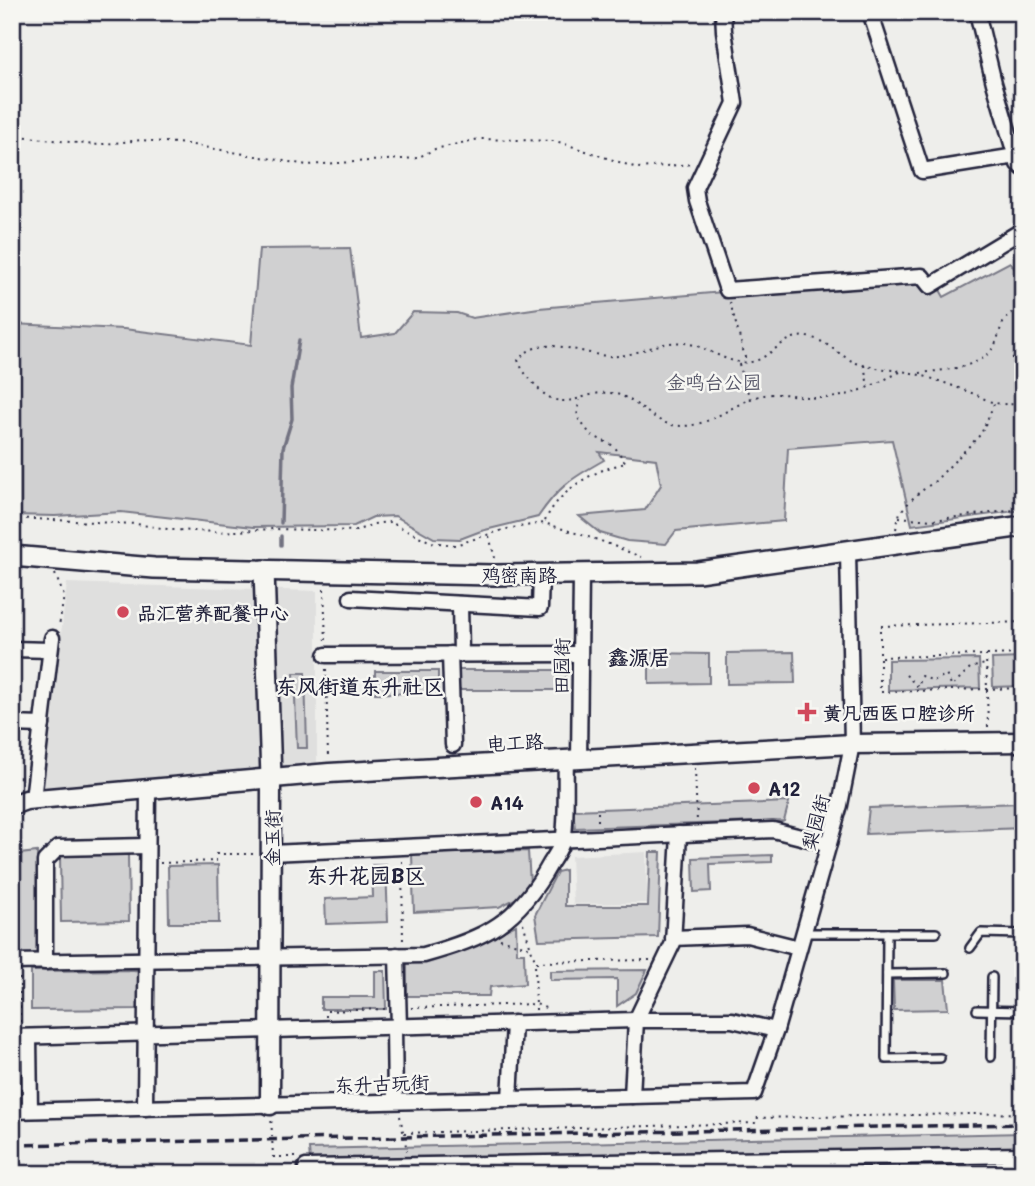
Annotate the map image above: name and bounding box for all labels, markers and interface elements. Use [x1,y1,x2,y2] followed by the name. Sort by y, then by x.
[666,369,762,394] park label: 金鸣台公园
[481,562,557,587] street label: 鸡密南路
[137,600,289,625] place label: 品汇营养配餐中心
[115,604,131,620] marker: 品汇营养配餐中心
[548,637,574,695] street label: 田园街
[608,643,671,670] district label: 鑫源居
[276,672,444,699] district label: 东风街道东升社区
[823,700,975,725] place label: 黄凡西医口腔诊所
[797,702,817,722] marker: 黄凡西医口腔诊所
[486,728,544,756] street label: 电工路
[768,776,800,801] place label: A12
[746,780,762,796] marker: A12
[490,790,524,815] place label: A14
[796,791,834,853] street label: 梨园街
[468,794,484,810] marker: A14
[259,809,284,867] street label: 金玉街
[306,861,426,888] district label: 东升花园B区
[334,1069,430,1097] street label: 东升古玩街

